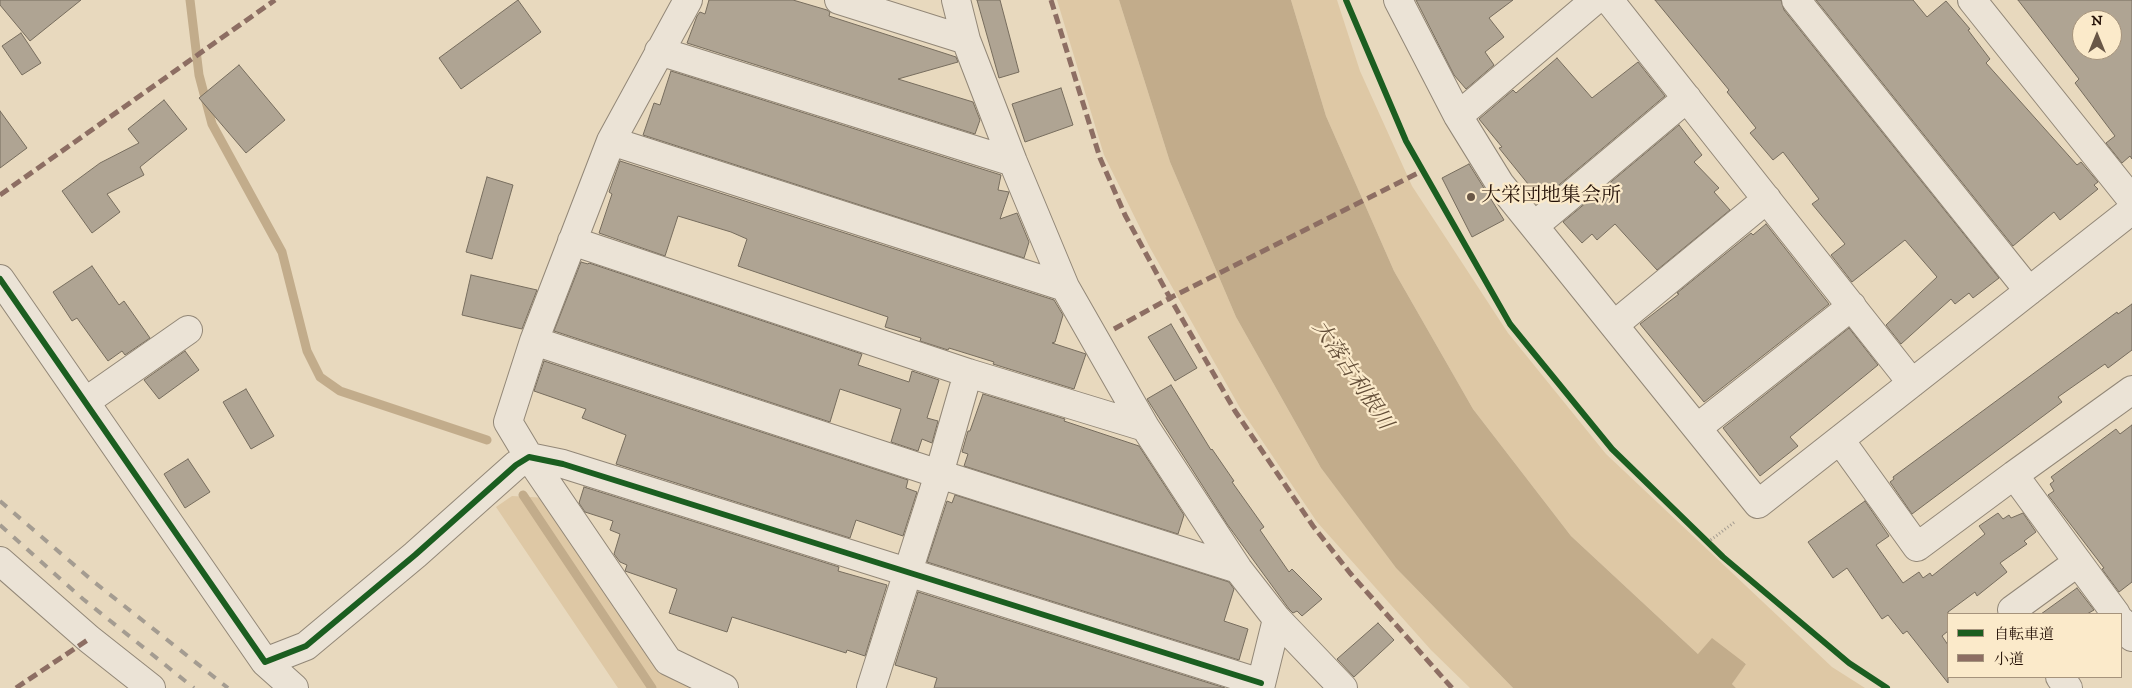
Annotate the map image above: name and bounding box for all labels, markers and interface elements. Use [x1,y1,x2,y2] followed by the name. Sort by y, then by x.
[2072,10,2122,60] north arrow
[2091,12,2103,30] text: N
[1481,185,1621,209] place label: 大栄団地集会所
[1465,191,1477,203] marker: 大栄団地集会所
[1305,317,1397,435] water label: 大落古利根川
[1947,613,2122,678] legend
[1994,625,2054,644] text: 自転車道
[1994,650,2024,669] text: 小道

